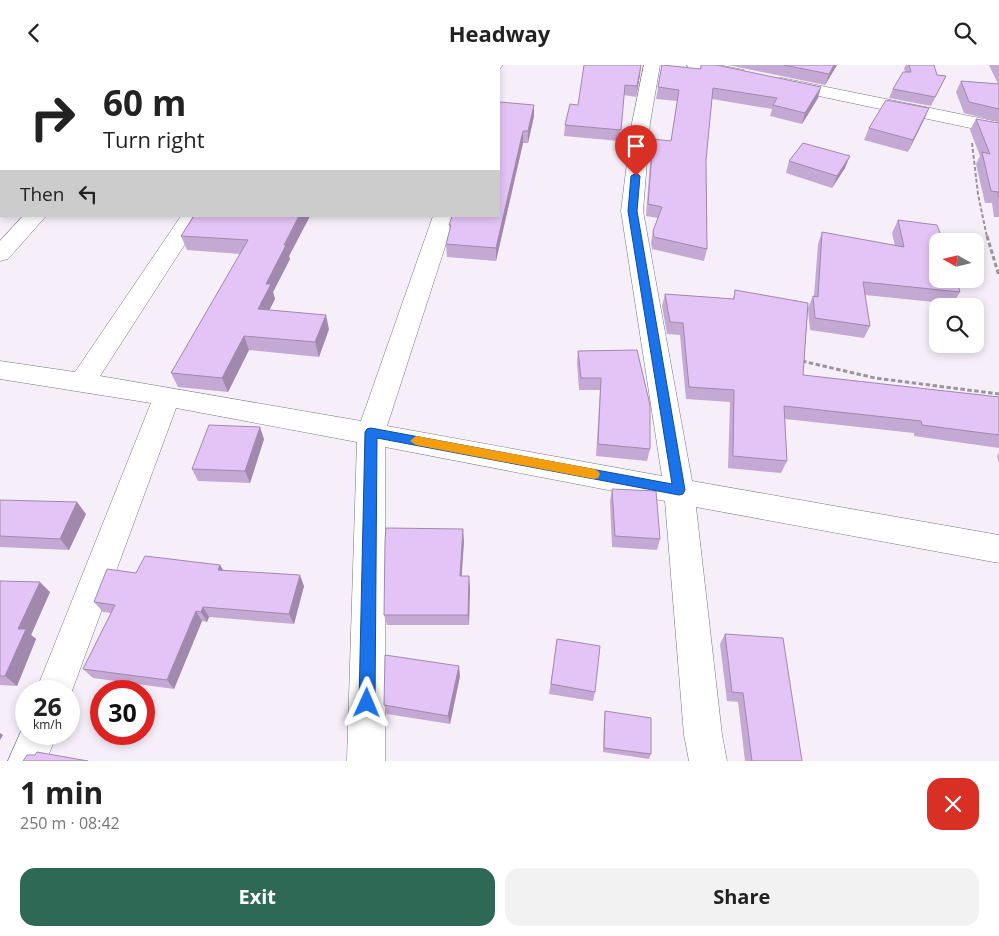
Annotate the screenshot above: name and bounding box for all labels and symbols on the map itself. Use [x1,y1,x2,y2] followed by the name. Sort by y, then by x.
[615,125,657,176] pin
[929,233,984,287] north arrow
[340,676,392,728] position arrow
[90,680,155,745] speed limit sign: 30

